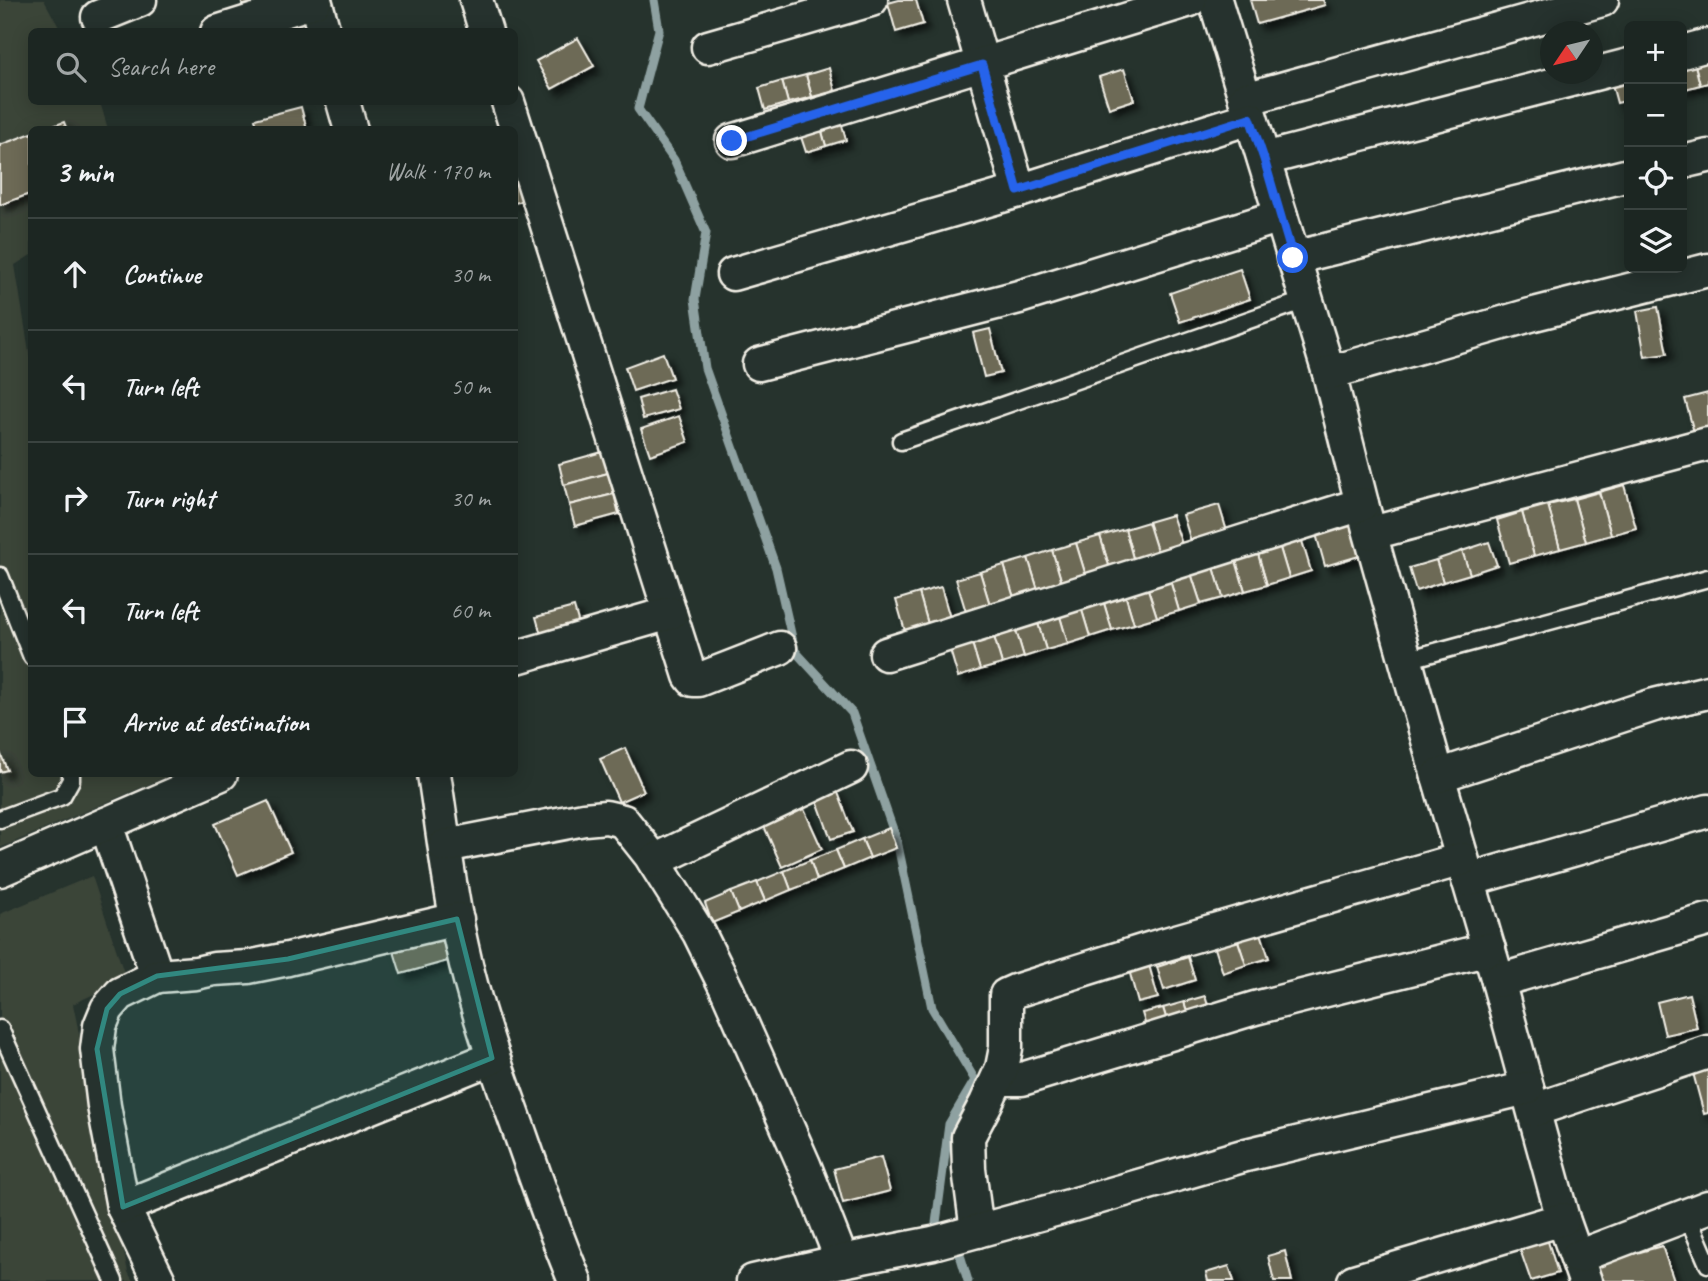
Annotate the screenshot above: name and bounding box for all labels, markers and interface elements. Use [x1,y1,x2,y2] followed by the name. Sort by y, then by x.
[1540,21,1603,84] north arrow
[1624,21,1687,273] map controls
[1624,21,1687,84] button: +
[28,28,518,105] search box
[52,48,90,86] icon: search
[108,50,214,83] text: Search here
[1624,84,1687,147] button: −
[716,125,747,156] route end
[1624,147,1687,210] button: locate
[56,153,113,191] text: 3 min
[386,157,490,186] text: Walk · 170 m
[1624,210,1687,273] button: layers
[1277,242,1308,273] route start
[56,255,94,293] icon: ahead
[123,258,201,291] text: Continue
[451,260,490,289] text: 30 m
[56,367,94,405] icon: left
[123,370,198,403] text: Turn left
[451,372,490,401] text: 50 m
[56,479,94,517] icon: right
[123,482,214,515] text: Turn right
[451,484,490,513] text: 30 m
[56,591,94,629] icon: left
[123,594,198,627] text: Turn left
[451,596,490,625] text: 60 m
[56,703,94,741] icon: arrive
[123,706,309,739] text: Arrive at destination

